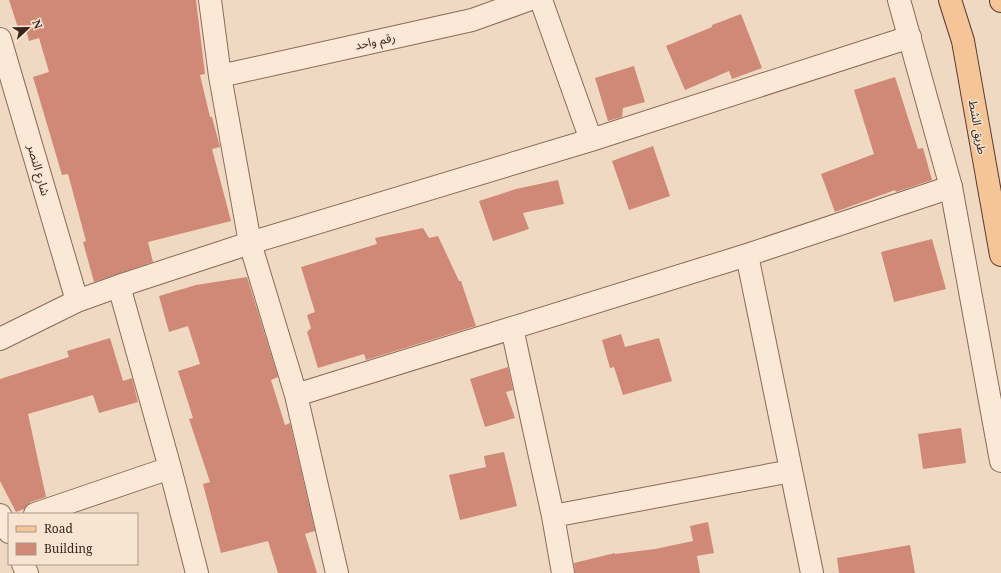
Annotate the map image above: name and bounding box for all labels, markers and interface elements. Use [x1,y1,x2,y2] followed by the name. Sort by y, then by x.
[8,8,48,48] north arrow
[29,17,46,31] text: N
[353,28,397,55] street label: رقم واحد
[965,98,991,156] street label: طريق الشط
[22,141,54,198] street label: شارع النصر
[8,513,138,565] legend
[44,520,74,537] text: Road
[44,540,93,557] text: Building

